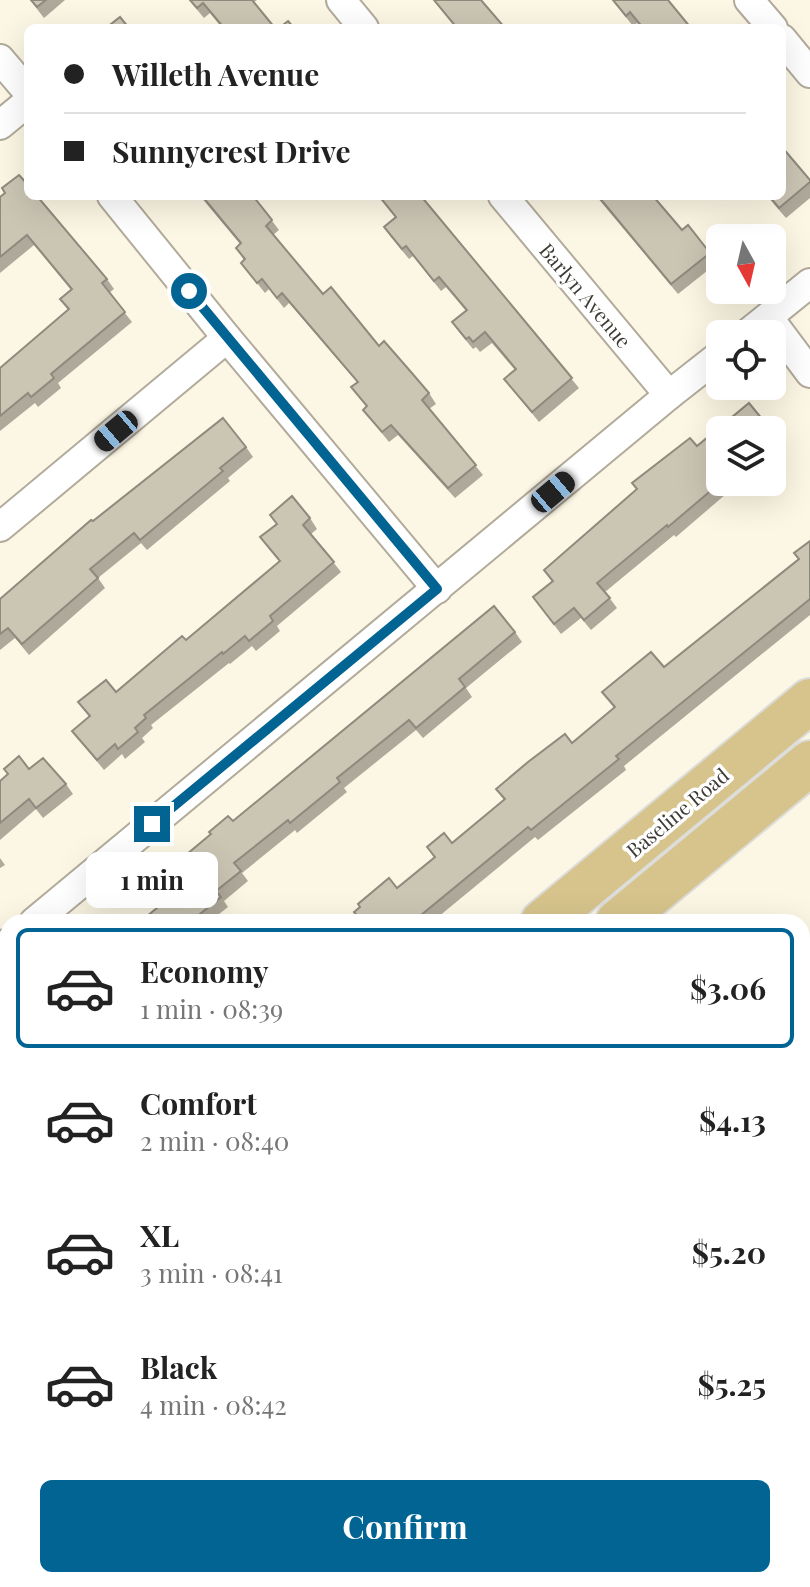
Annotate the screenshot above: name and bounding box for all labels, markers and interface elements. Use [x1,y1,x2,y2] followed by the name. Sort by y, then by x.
[112,54,319,94] text: Willeth Avenue
[112,131,351,171] text: Sunnycrest Drive
[706,224,786,304] north arrow
[706,224,786,496] map controls
[534,237,638,353] street label: Barlyn Avenue
[171,273,207,309] route start
[706,320,786,400] button: locate
[90,406,142,456] car
[706,416,786,496] button: layers
[527,467,579,517] car
[620,761,734,863] street label: Baseline Road
[134,806,170,842] route end
[86,852,218,908] callout: 1 min
[120,862,184,897] text: 1 min
[140,951,269,991] text: Economy
[44,952,116,1024] icon: car
[690,968,766,1008] text: $3.06
[140,991,283,1026] text: 1 min · 08:39
[140,1083,257,1123] text: Comfort
[44,1084,116,1156] icon: car
[699,1100,766,1140] text: $4.13
[140,1123,289,1158] text: 2 min · 08:40
[140,1215,179,1255] text: XL
[44,1216,116,1288] icon: car
[692,1232,766,1272] text: $5.20
[140,1255,283,1290] text: 3 min · 08:41
[140,1347,217,1387] text: Black
[44,1348,116,1420] icon: car
[697,1364,766,1404] text: $5.25
[140,1387,287,1422] text: 4 min · 08:42
[40,1480,770,1572] button: Confirm

